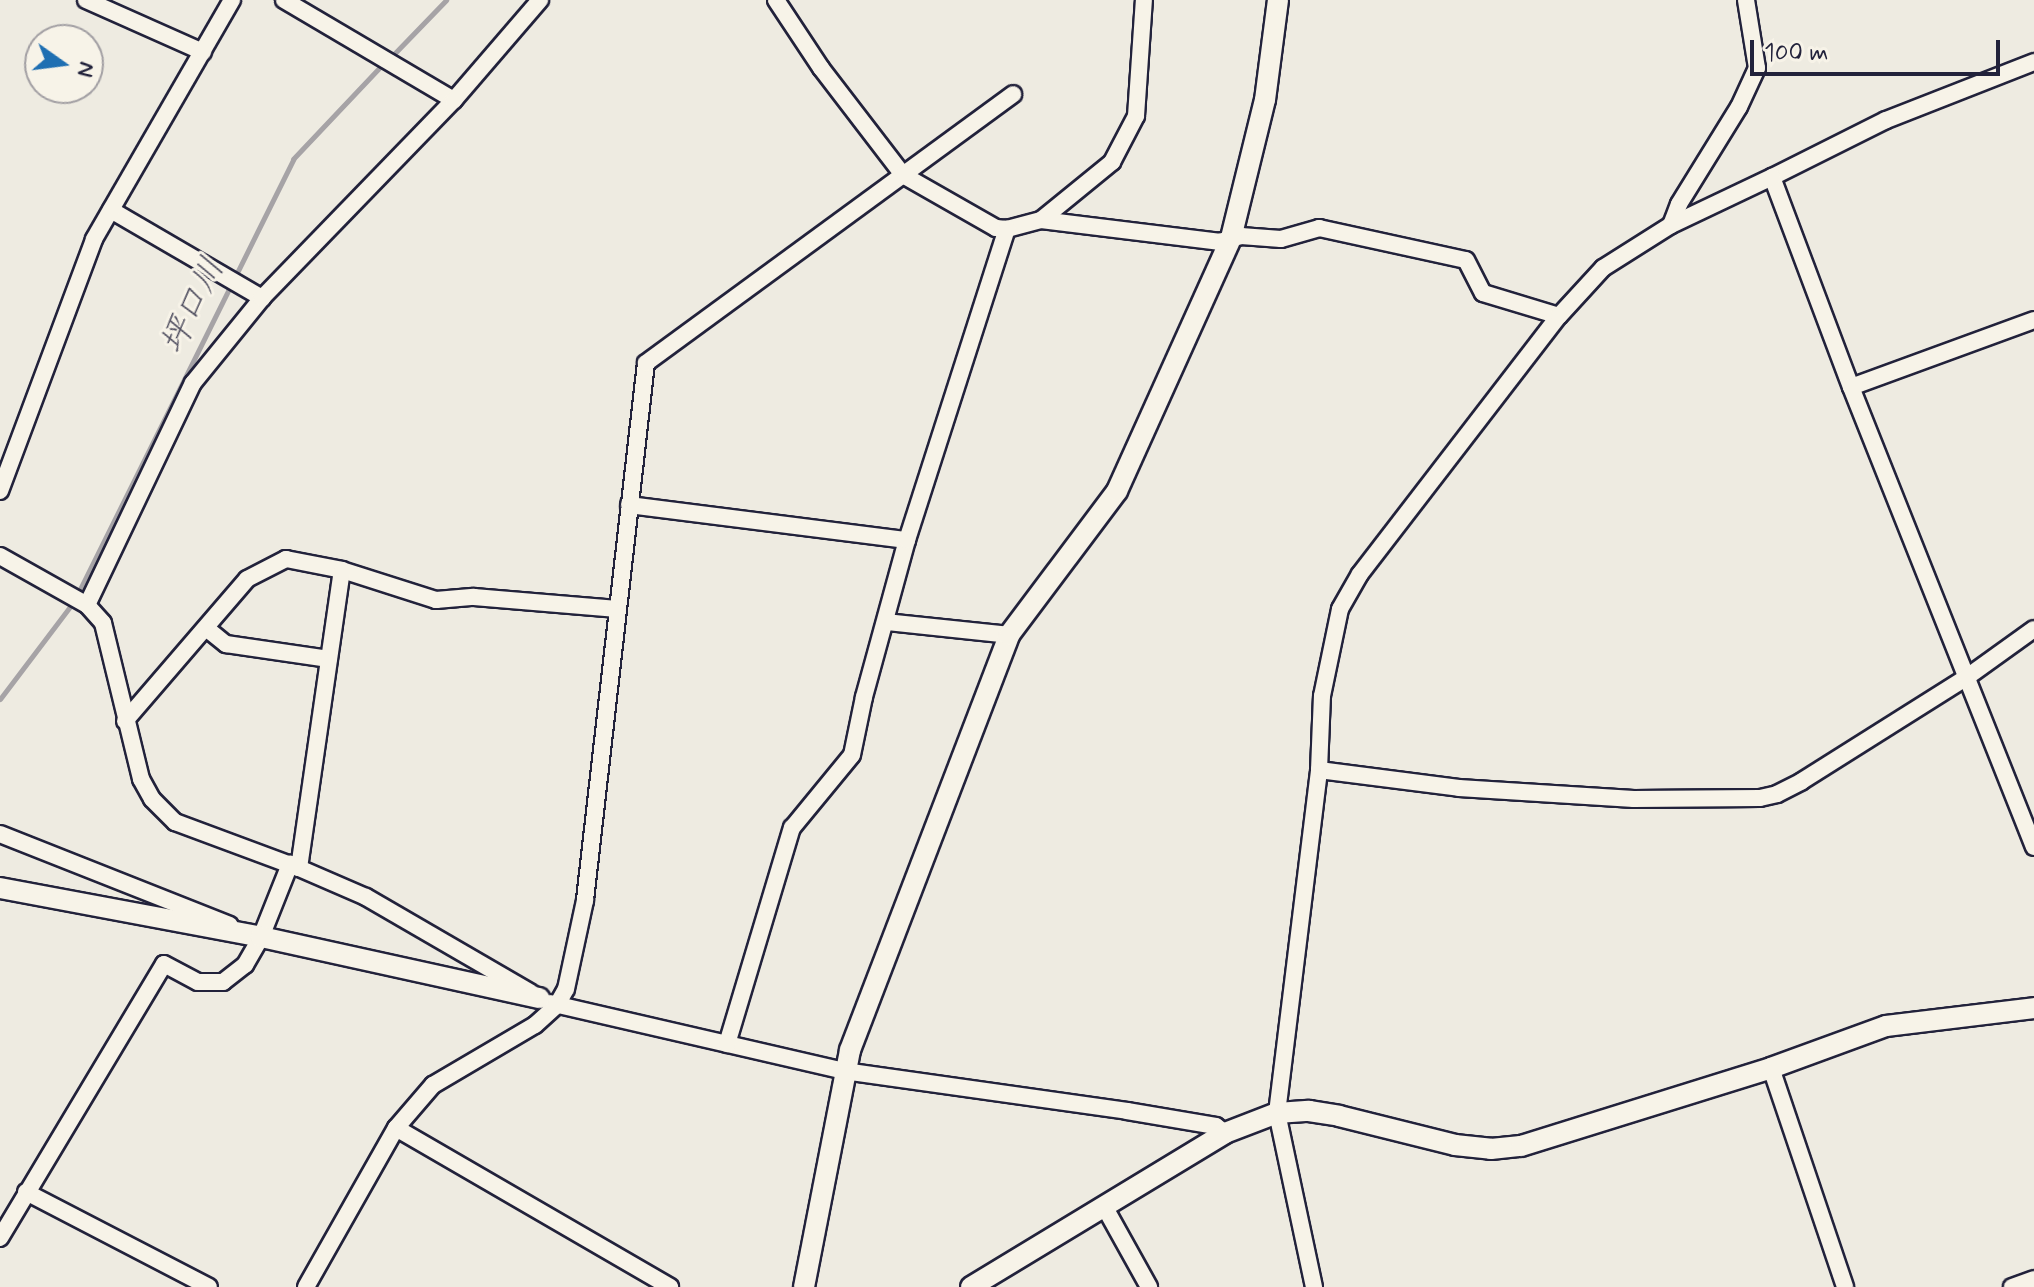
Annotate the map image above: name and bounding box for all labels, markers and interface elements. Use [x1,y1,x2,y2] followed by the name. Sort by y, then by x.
[24,24,104,104] north arrow
[1754,24,2004,74] scale bar
[1764,38,1828,69] text: 100 m
[70,59,101,80] text: N
[152,251,234,361] water label: 坪口川

